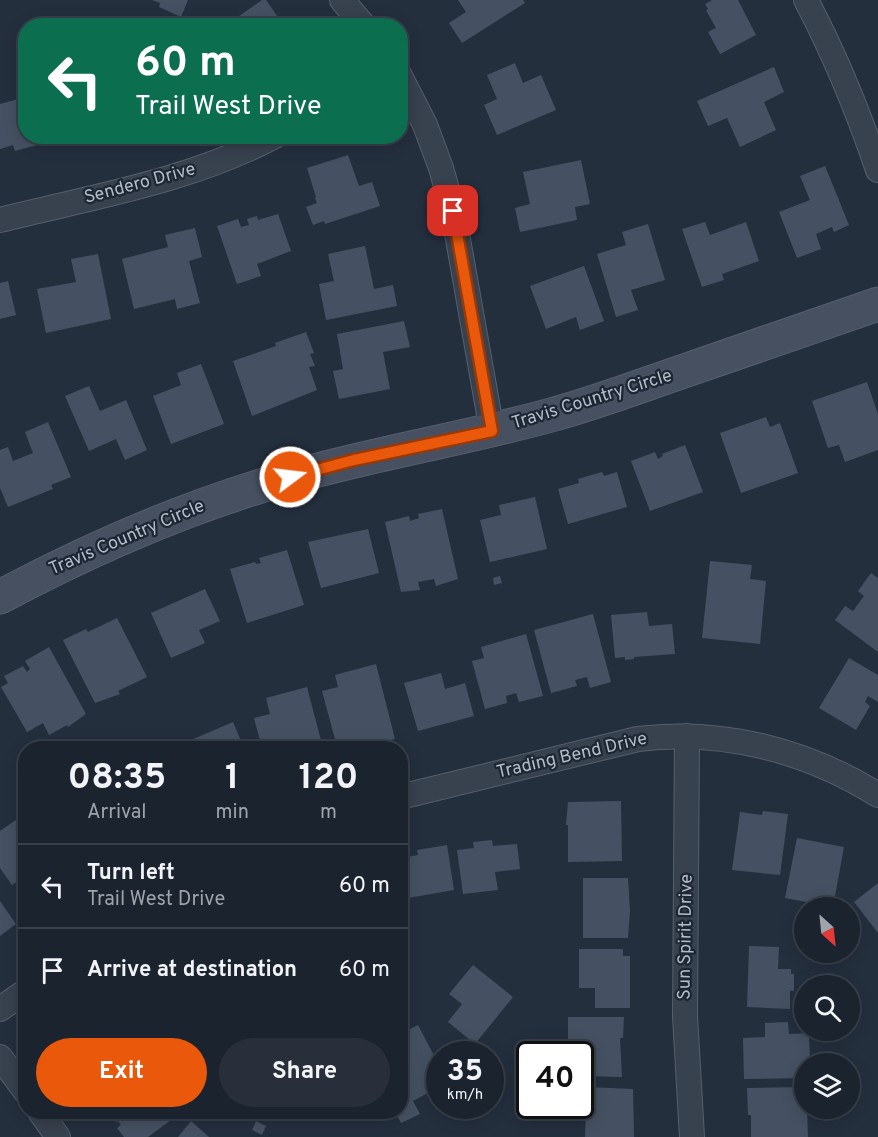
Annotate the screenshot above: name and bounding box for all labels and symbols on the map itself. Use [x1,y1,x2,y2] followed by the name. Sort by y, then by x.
[82,158,198,210] street label: Sendero Drive
[427,185,478,236] pin
[509,365,675,435] street label: Travis Country Circle
[258,445,322,509] position arrow
[46,495,208,581] street label: Travis Country Circle
[494,727,650,785] street label: Trading Bend Drive
[673,874,699,1000] street label: Sun Spirit Drive
[794,897,860,963] north arrow
[516,1041,594,1119] speed limit sign: 40

